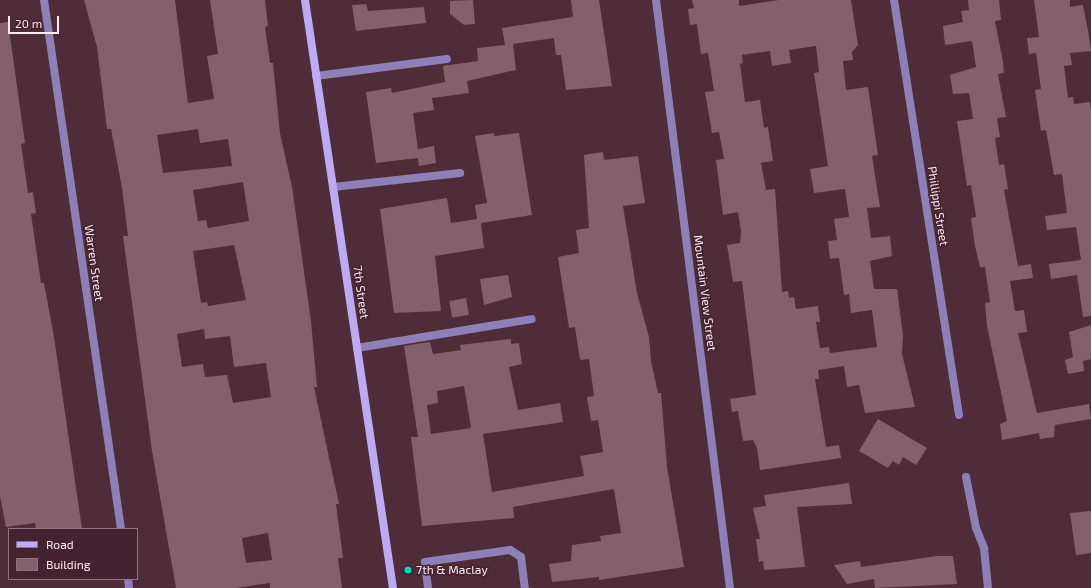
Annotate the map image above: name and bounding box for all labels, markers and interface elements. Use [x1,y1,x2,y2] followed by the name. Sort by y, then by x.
[10,8,61,34] scale bar
[15,16,42,30] text: 20 m
[925,165,951,247] street label: Phillippi Street
[82,224,106,302] street label: Warren Street
[691,234,719,352] street label: Mountain View Street
[350,264,372,320] street label: 7th Street
[8,528,138,580] legend
[46,537,74,551] text: Road
[46,557,90,571] text: Building
[416,563,488,577] place label: 7th & Maclay
[403,565,413,575] marker: 7th & Maclay

